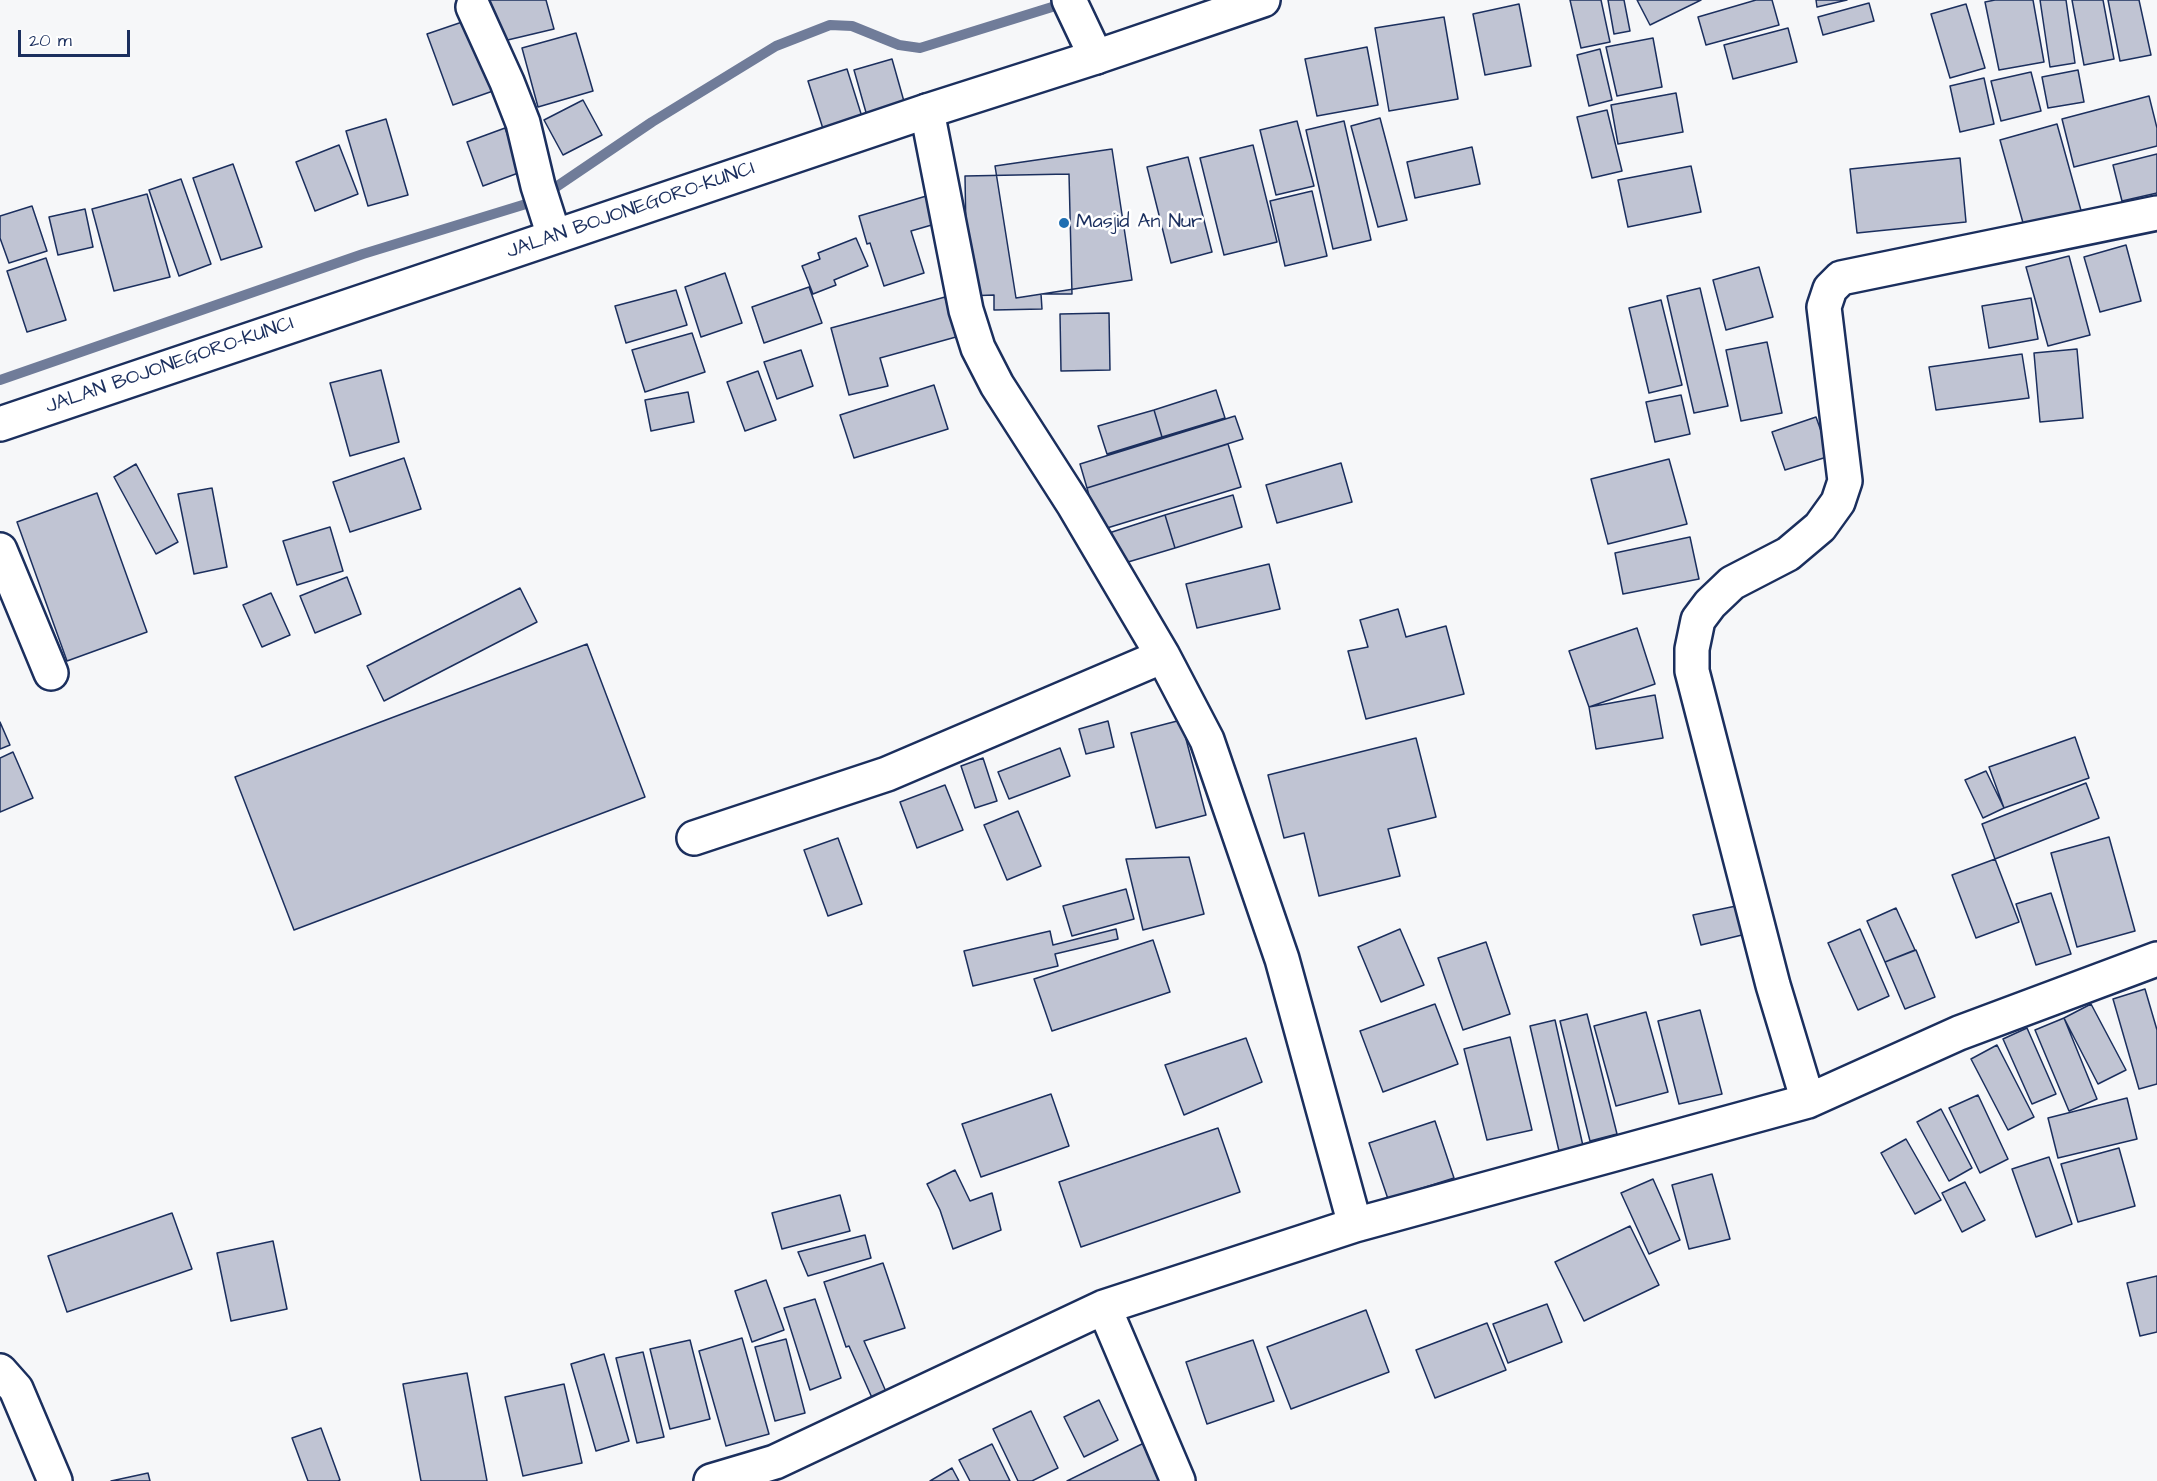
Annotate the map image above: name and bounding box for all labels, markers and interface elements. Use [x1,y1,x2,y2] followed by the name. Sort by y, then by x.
[21,18,134,56] scale bar
[29,28,72,53] text: 20 m
[504,157,758,265] street label: JALAN BOJONEGORO-KUNCI
[1076,211,1202,235] place label: Masjid An Nur
[1057,216,1071,230] marker: Masjid An Nur
[43,312,297,420] street label: JALAN BOJONEGORO-KUNCI

